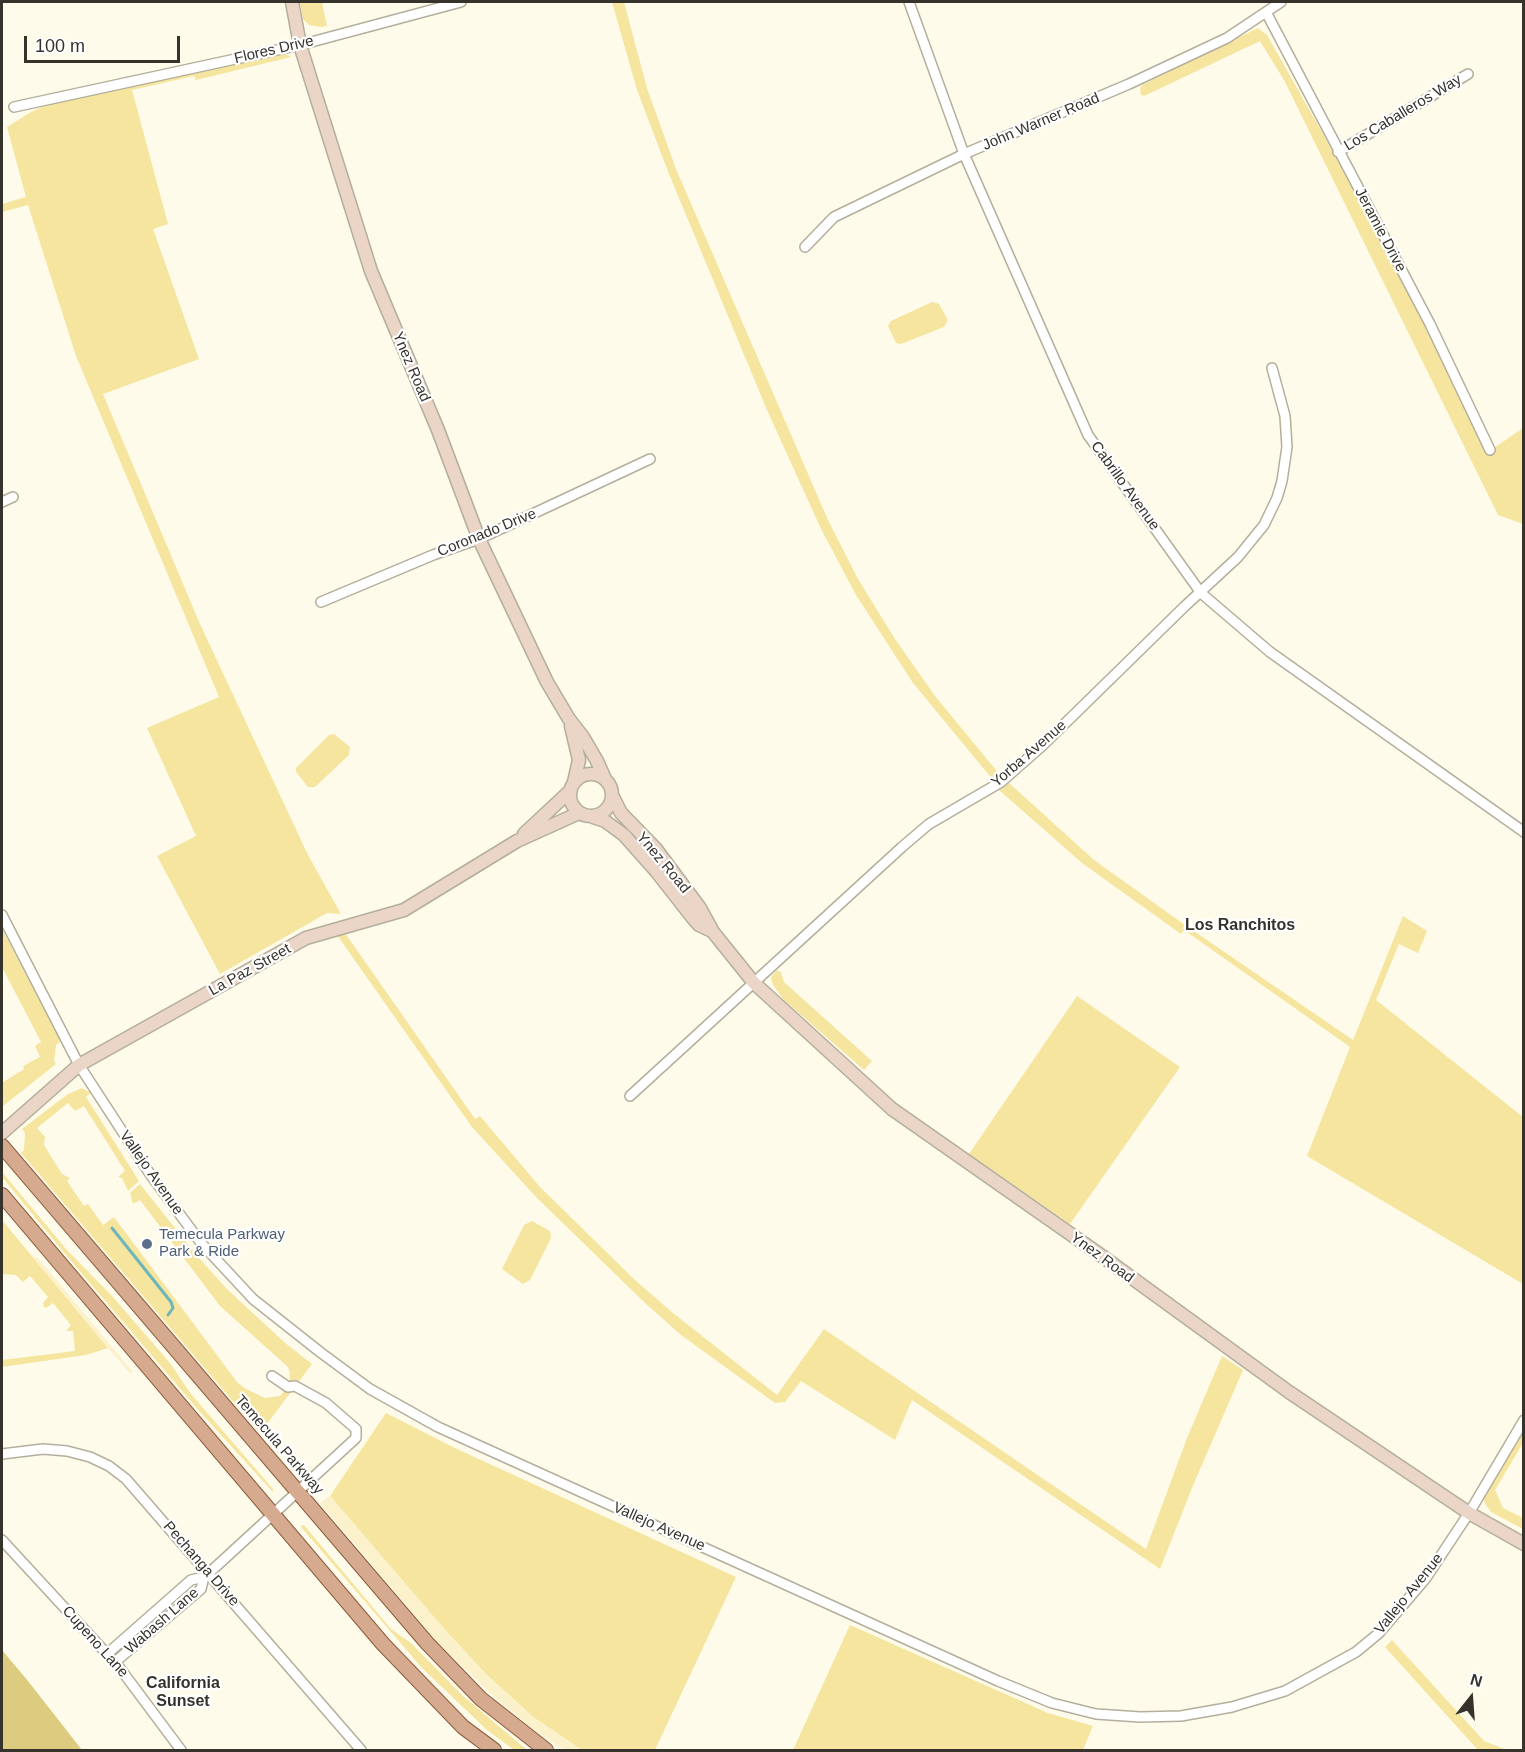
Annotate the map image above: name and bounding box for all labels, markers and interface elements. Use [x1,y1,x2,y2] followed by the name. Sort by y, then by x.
[27,24,183,62] scale bar
[233,32,315,68] street label: Flores Drive
[35,36,85,56] text: 100 m
[1341,71,1465,155] street label: Los Caballeros Way
[980,89,1102,155] street label: John Warner Road
[1350,185,1410,275] street label: Jeramie Drive
[388,329,434,405] street label: Ynez Road
[1087,438,1163,534] street label: Cabrillo Avenue
[435,505,539,561] street label: Coronado Drive
[988,717,1070,791] street label: Yorba Avenue
[632,829,694,897] street label: Ynez Road
[1185,916,1295,936] district label: Los Ranchitos
[206,940,294,1000] street label: La Paz Street
[115,1127,187,1219] street label: Vallejo Avenue
[159,1226,285,1261] place label: Temecula Parkway Park & Ride
[1067,1229,1137,1287] street label: Ynez Road
[140,1237,154,1251] marker: Temecula Parkway Park & Ride
[231,1392,327,1498] street label: Temecula Parkway
[610,1499,708,1555] street label: Vallejo Avenue
[159,1518,243,1610] street label: Pechanga Drive
[1371,1550,1447,1638] street label: Vallejo Avenue
[121,1584,203,1658] street label: Wabash Lane
[58,1603,132,1681] street label: Cupeno Lane
[1441,1668,1501,1728] north arrow
[1468,1670,1484,1690] text: N
[146,1674,220,1712] district label: California Sunset

